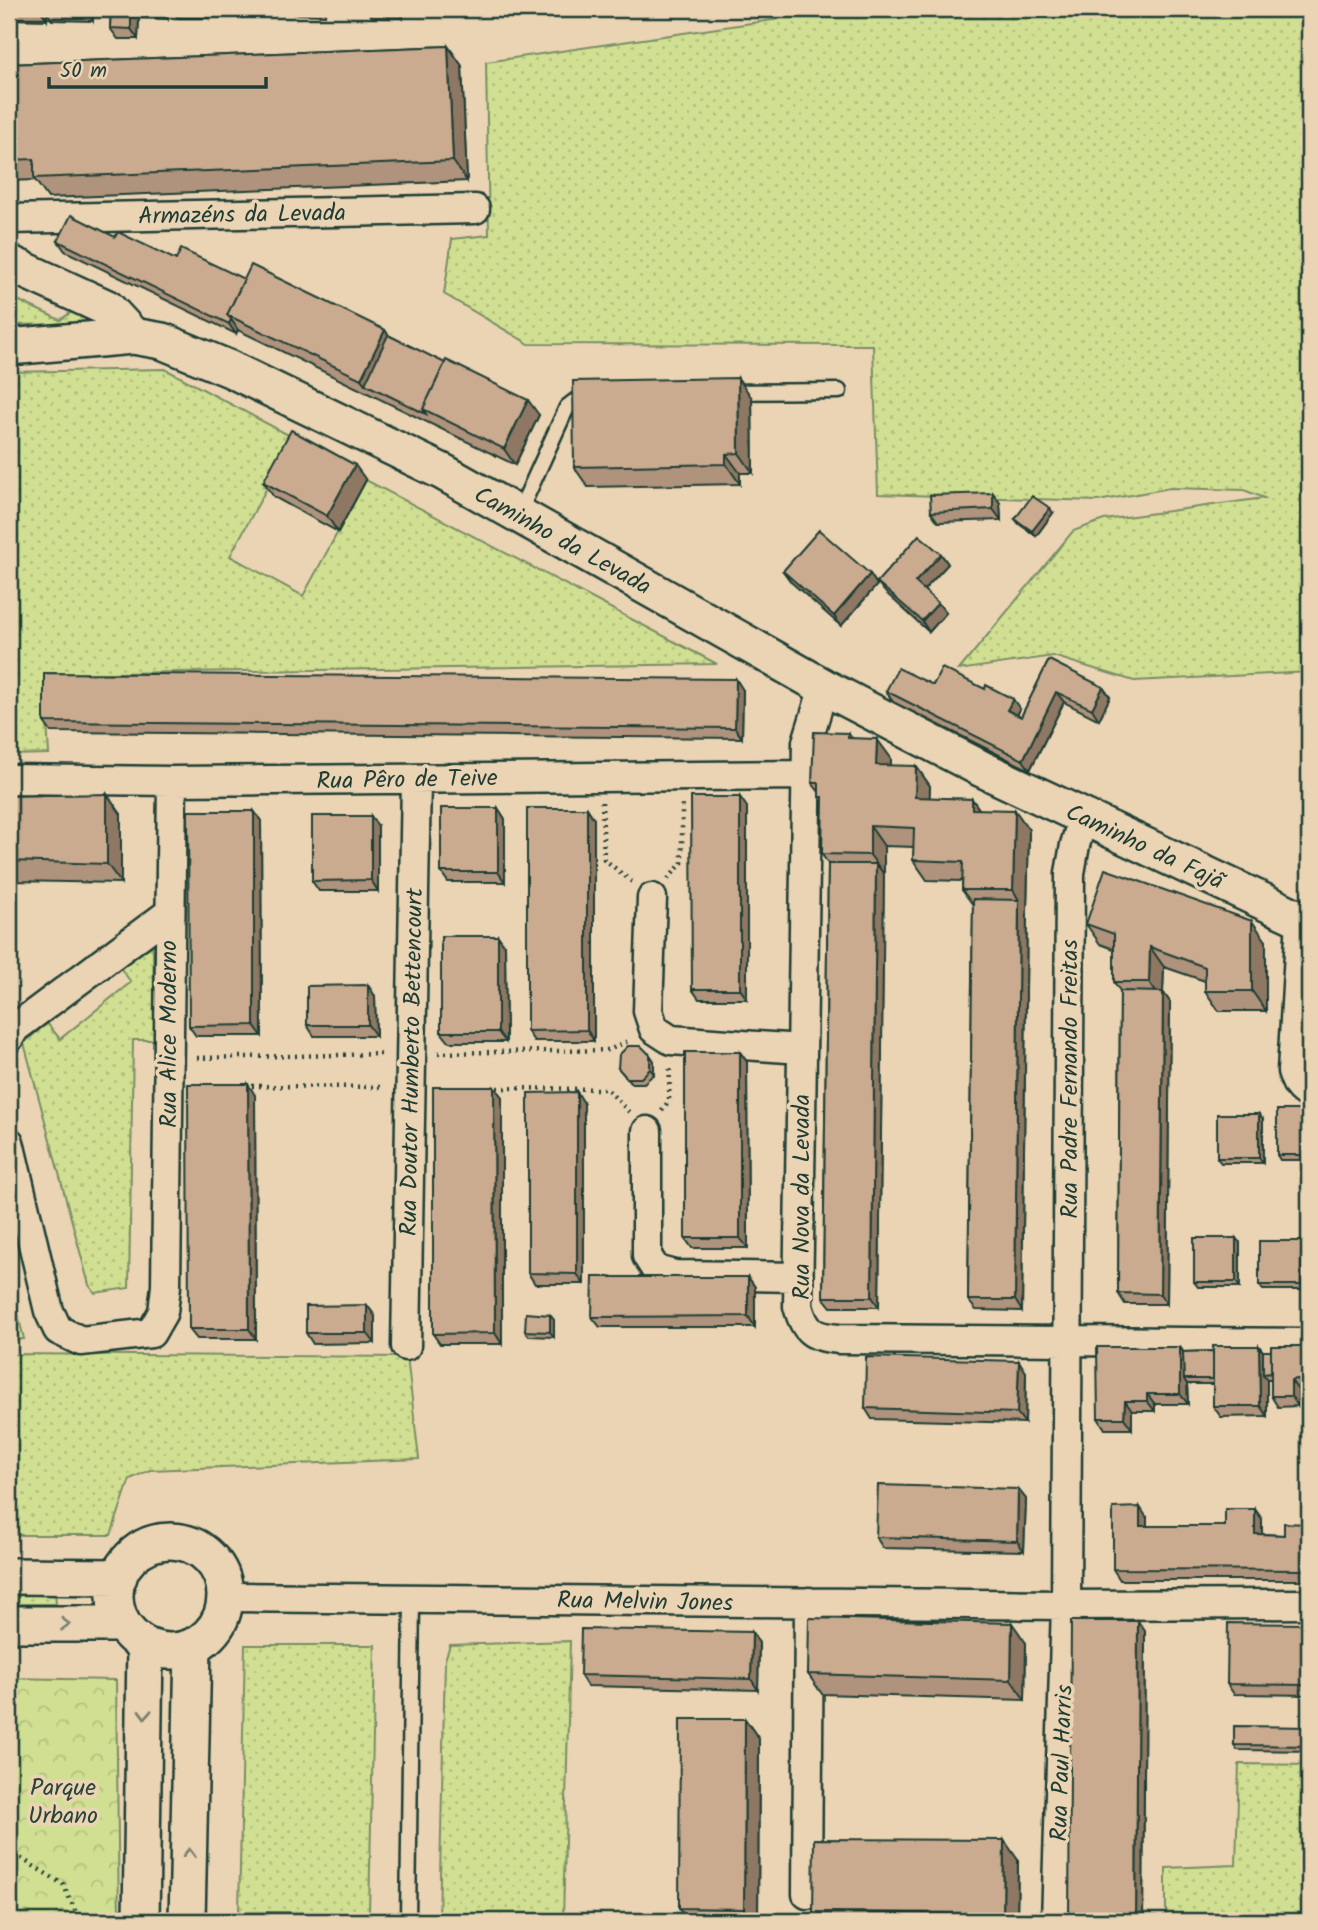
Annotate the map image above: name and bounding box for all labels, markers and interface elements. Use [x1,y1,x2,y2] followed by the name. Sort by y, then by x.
[49,46,266,90] scale bar
[60,55,107,88] text: 50 m
[138,194,346,237] street label: Armazéns da Levada
[466,476,658,606] street label: Caminho da Levada
[316,759,498,802] street label: Rua Pêro de Teive
[1059,794,1232,902] street label: Caminho da Fajã
[390,887,435,1237] street label: Rua Doutor Humberto Bettencourt
[1051,939,1090,1219] street label: Rua Padre Fernando Freitas
[150,940,189,1128] street label: Rua Alice Moderno
[783,1094,822,1300] street label: Rua Nova da Levada
[557,1581,733,1624] street label: Rua Melvin Jones
[61,1616,71,1632] one-way arrow
[1040,1684,1085,1842] street label: Rua Paul Harris
[137,1709,152,1720] one-way arrow
[28,1769,98,1836] park label: Parque Urbano
[181,1847,196,1858] one-way arrow

